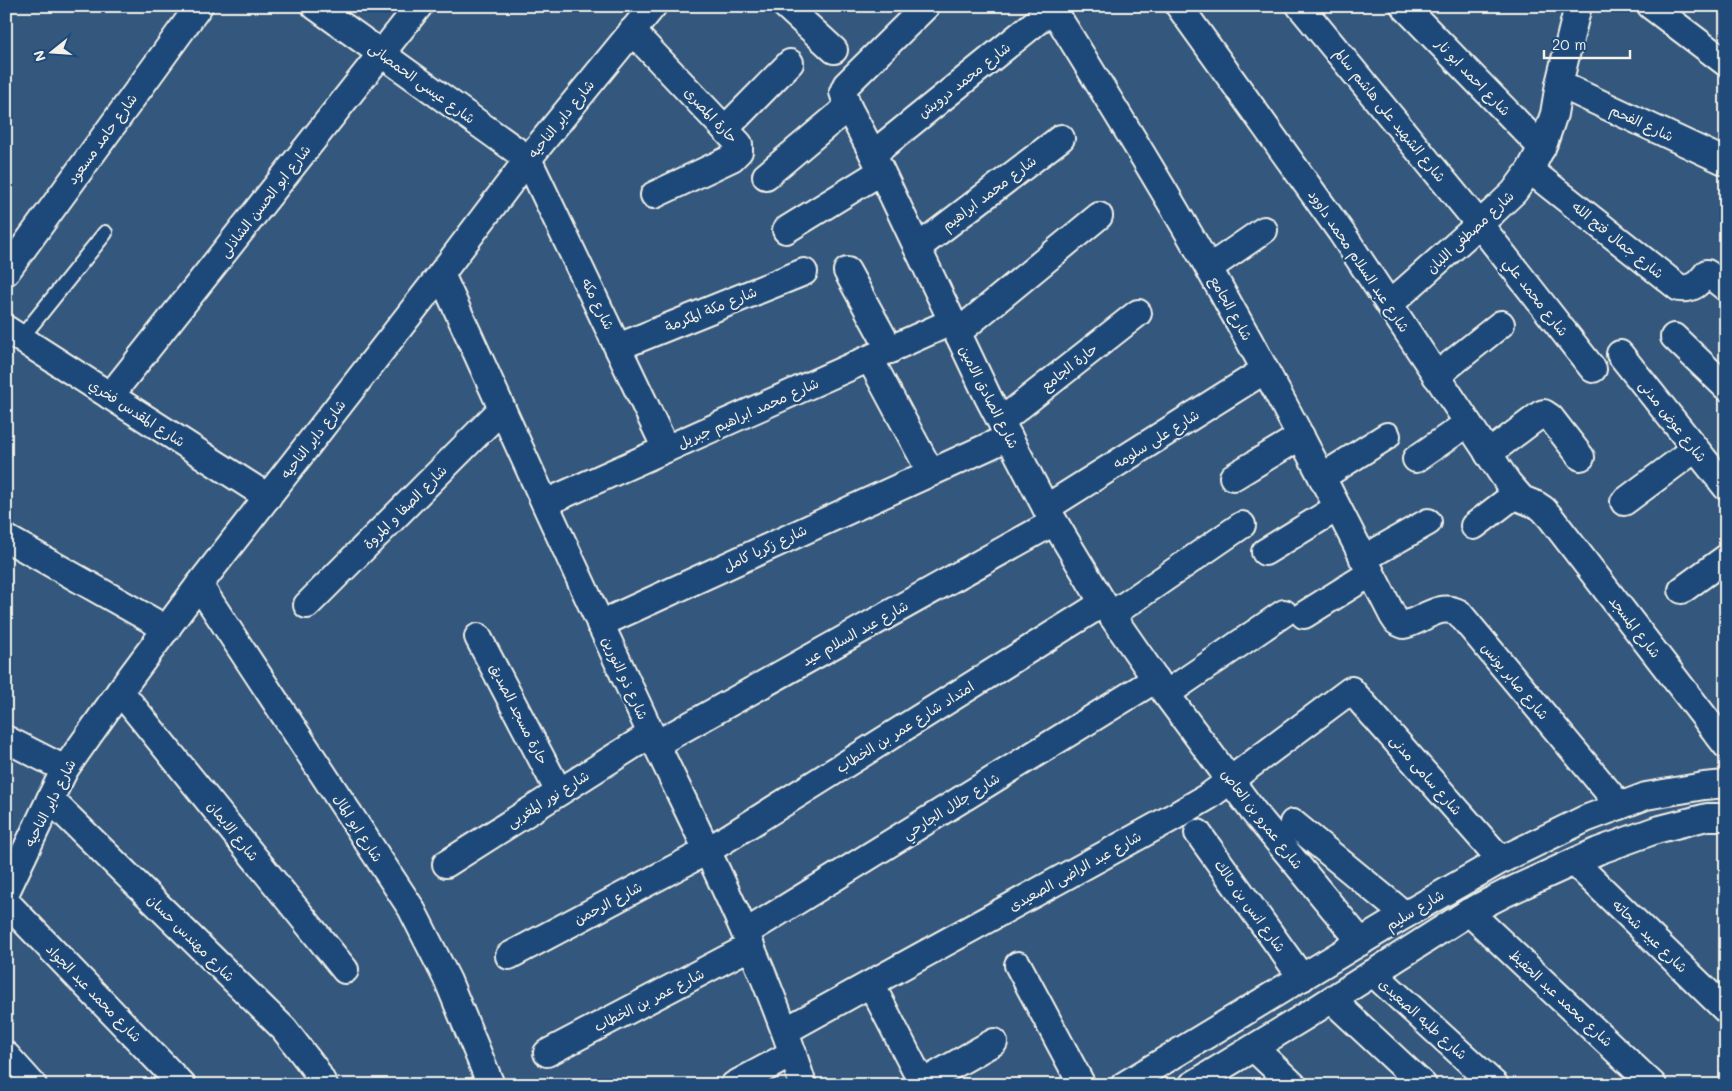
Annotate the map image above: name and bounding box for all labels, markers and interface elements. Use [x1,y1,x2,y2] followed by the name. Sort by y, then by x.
[28,28,78,78] north arrow
[1544,28,1631,60] scale bar
[1430,33,1515,120] street label: شارع احمد ابو نار
[1552,34,1586,54] text: 20 m
[365,37,479,129] street label: شارع عيسى الحمصانى
[913,37,1015,123] street label: شارع محمد درويش
[1329,44,1450,187] street label: شارع الشهيد على هاشم سالم
[28,48,50,64] text: N
[523,76,599,162] street label: شارع داير الناحيه
[680,83,742,147] street label: حارة المصرى
[62,89,142,189] street label: شارع حامد مسعود
[1607,100,1677,147] street label: شارع الفحم
[215,141,315,261] street label: شارع ابو الحسن الشاذلى
[938,151,1041,236] street label: شارع محمد ابراهيم
[1303,186,1414,337] street label: شارع عبد السلام محمد داوود
[1422,186,1518,278] street label: شارع مصطفى اللبان
[1568,197,1668,283] street label: شارع جمال فتح الله
[1497,254,1573,342] street label: شارع محمد علي
[1204,272,1257,345] street label: شارع الجامع
[577,275,619,333] street label: شارع مكه
[662,281,760,337] street label: شارع مكة المكرمة
[1036,338,1102,396] street label: حارة الجامع
[954,342,1024,452] street label: شارع الصادق الامين
[674,373,822,454] street label: شارع محمد ابراهيم جبريل
[85,374,189,452] street label: شارع المقدس فخري
[1635,376,1711,466] street label: شارع عوض مدنى
[276,395,350,483] street label: شارع داير الناحيه
[1109,404,1203,474] street label: شارع على سلومه
[359,461,451,553] street label: شارع الصفا و المروة
[720,520,810,576] street label: شارع زكريا كامل
[1604,592,1666,662] street label: شارع المسجد
[798,595,912,671] street label: شارع عبد السلام عيد
[597,633,653,723] street label: شارع ذو النورين
[1477,638,1553,724] street label: شارع صابر يونس
[486,660,553,768] street label: حارة مسجد الصديق
[832,676,978,778] street label: امتداد شارع عمر بن الخطاب
[1385,730,1467,820] street label: شارع سامى مدنى
[19,756,81,850] street label: شارع داير الناحيه
[1216,765,1308,873] street label: شارع عمرو بن العاص
[503,766,593,832] street label: شارع نور المغربى
[898,768,1005,847] street label: شارع جلال الجارحي
[329,790,387,866] street label: شارع ابو المال
[203,797,263,865] street label: شارع الايمان
[1005,826,1145,916] street label: شارع عبد الراضى الصعيدى
[1210,856,1290,956] street label: شارع انس بن مالك
[570,877,646,929] street label: شارع الرحمن
[1382,885,1448,936] street label: شارع سليم
[143,890,239,986] street label: شارع مهندس حسان
[1608,895,1692,977] street label: شارع عبيد شحاته
[42,939,146,1047] street label: شارع محمد عبد الجواد
[1505,945,1617,1051] street label: شارع محمد عبد الحفيظ
[590,964,708,1036] street label: شارع عمر بن الخطاب
[1374,974,1472,1064] street label: شارع طلبه الصعيدى

